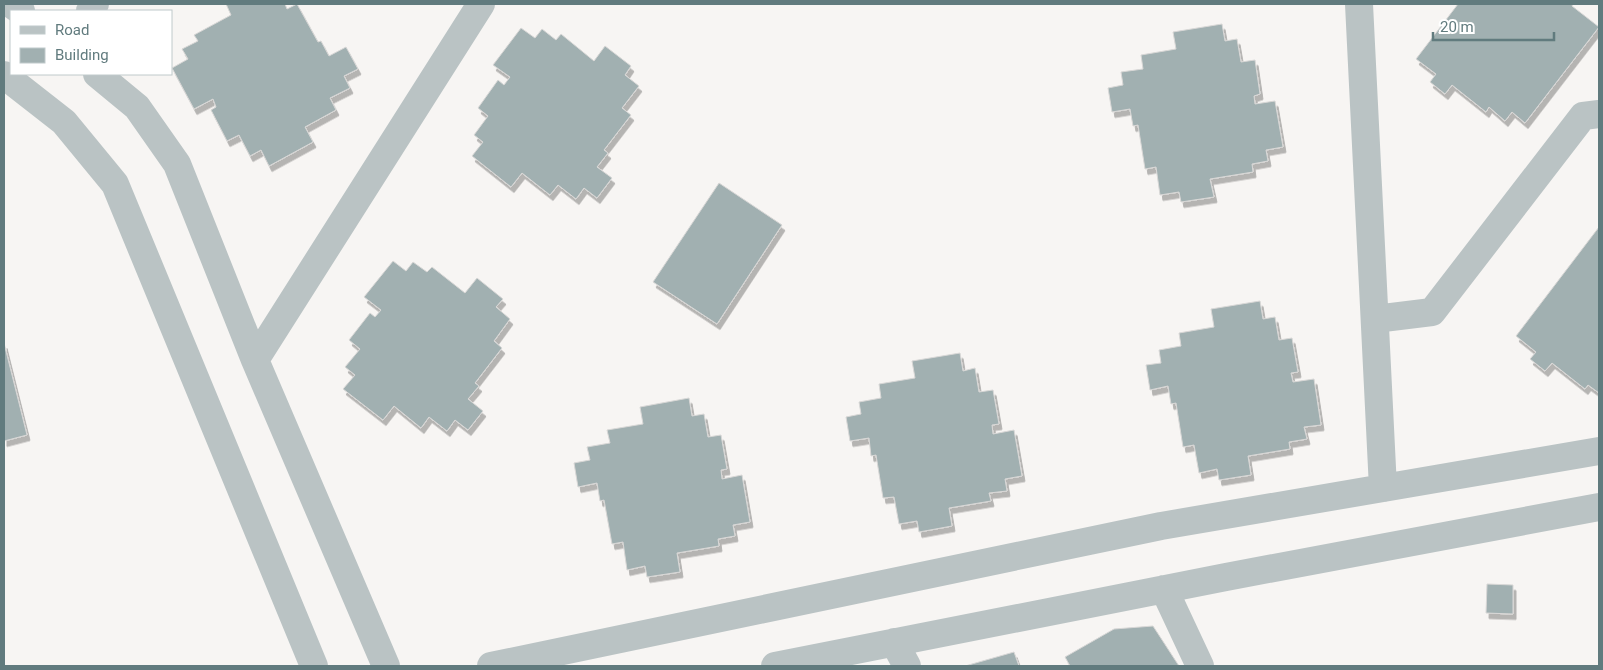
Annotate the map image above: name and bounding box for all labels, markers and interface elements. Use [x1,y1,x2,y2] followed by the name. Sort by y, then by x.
[10,10,172,75] legend
[1433,10,1554,42] scale bar
[1440,18,1474,36] text: 20 m
[55,21,89,39] text: Road
[55,46,109,64] text: Building

